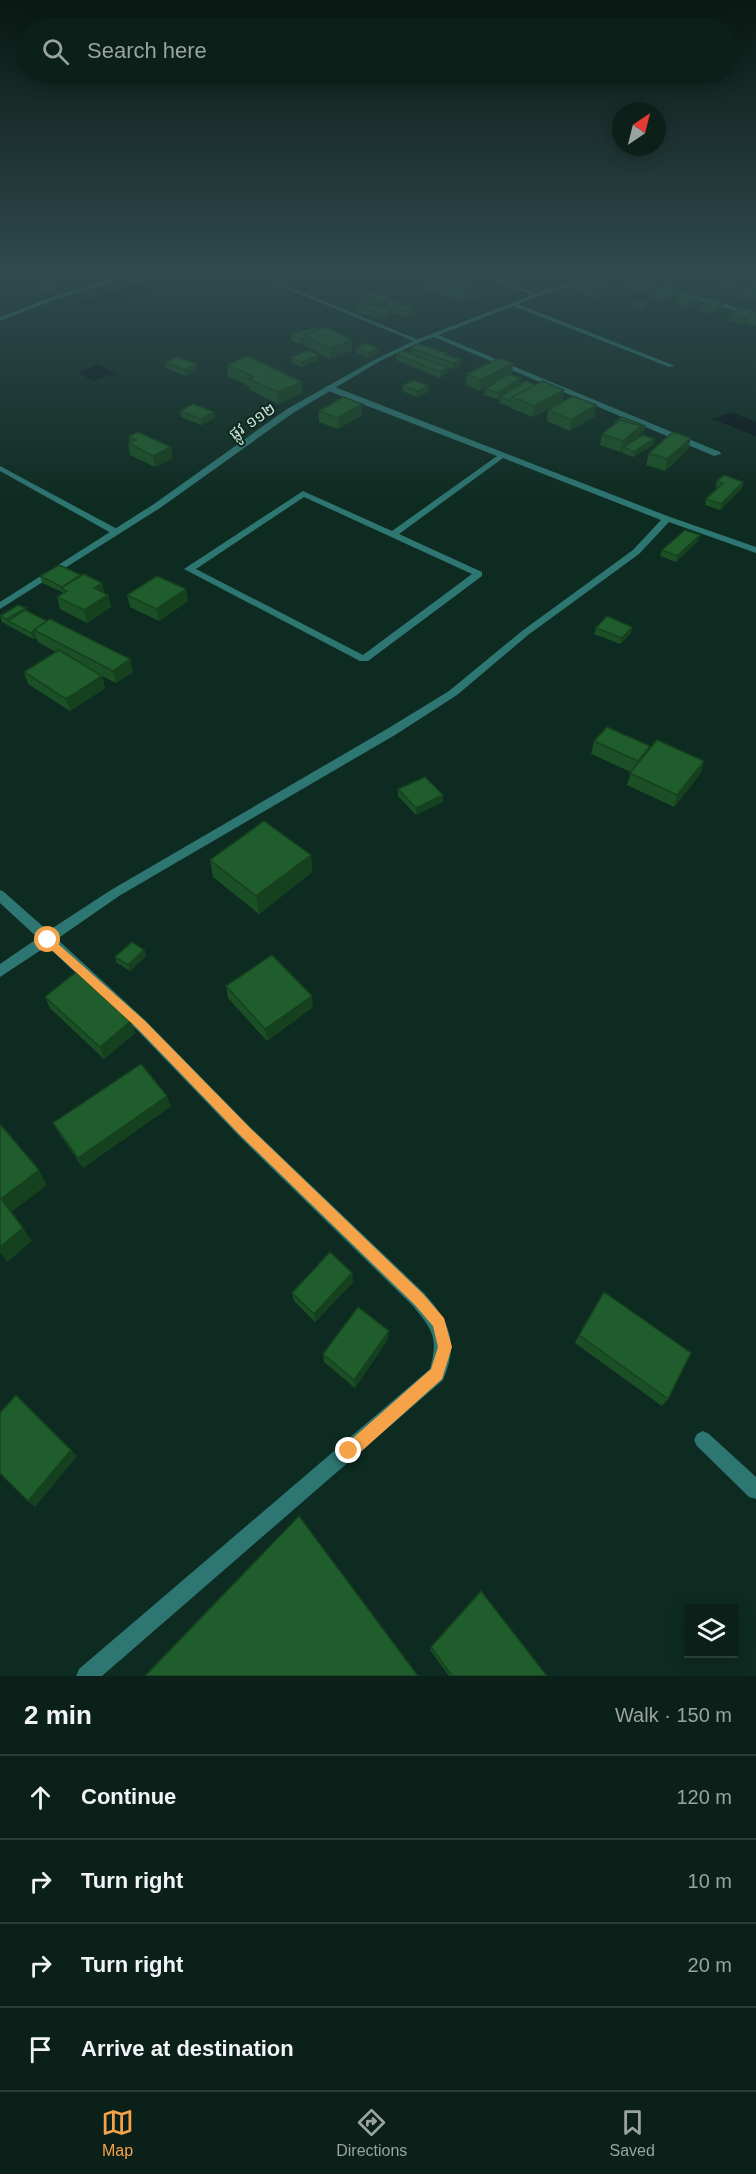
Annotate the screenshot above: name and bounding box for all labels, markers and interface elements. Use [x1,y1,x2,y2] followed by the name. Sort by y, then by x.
[18,18,738,84] search box
[39,35,72,68] icon: search
[87,38,207,63] text: Search here
[612,102,666,156] north arrow
[226,399,282,447] street label: ផ្លូវ ១១២
[34,926,60,952] route start
[335,1437,361,1463] route end
[684,1604,738,1658] map controls
[684,1604,738,1658] button: layers
[24,1700,92,1730] text: 2 min
[615,1704,732,1726] text: Walk · 150 m
[24,1781,57,1814] icon: ahead
[81,1784,176,1809] text: Continue
[676,1786,732,1808] text: 120 m
[24,1865,57,1898] icon: right
[81,1868,183,1893] text: Turn right
[688,1870,732,1892] text: 10 m
[24,1949,57,1982] icon: right
[81,1952,183,1977] text: Turn right
[688,1954,732,1976] text: 20 m
[24,2033,57,2066] icon: arrive
[81,2036,294,2061] text: Arrive at destination
[101,2106,134,2160] tab: Map
[336,2106,407,2160] tab: Directions
[610,2106,655,2160] tab: Saved

